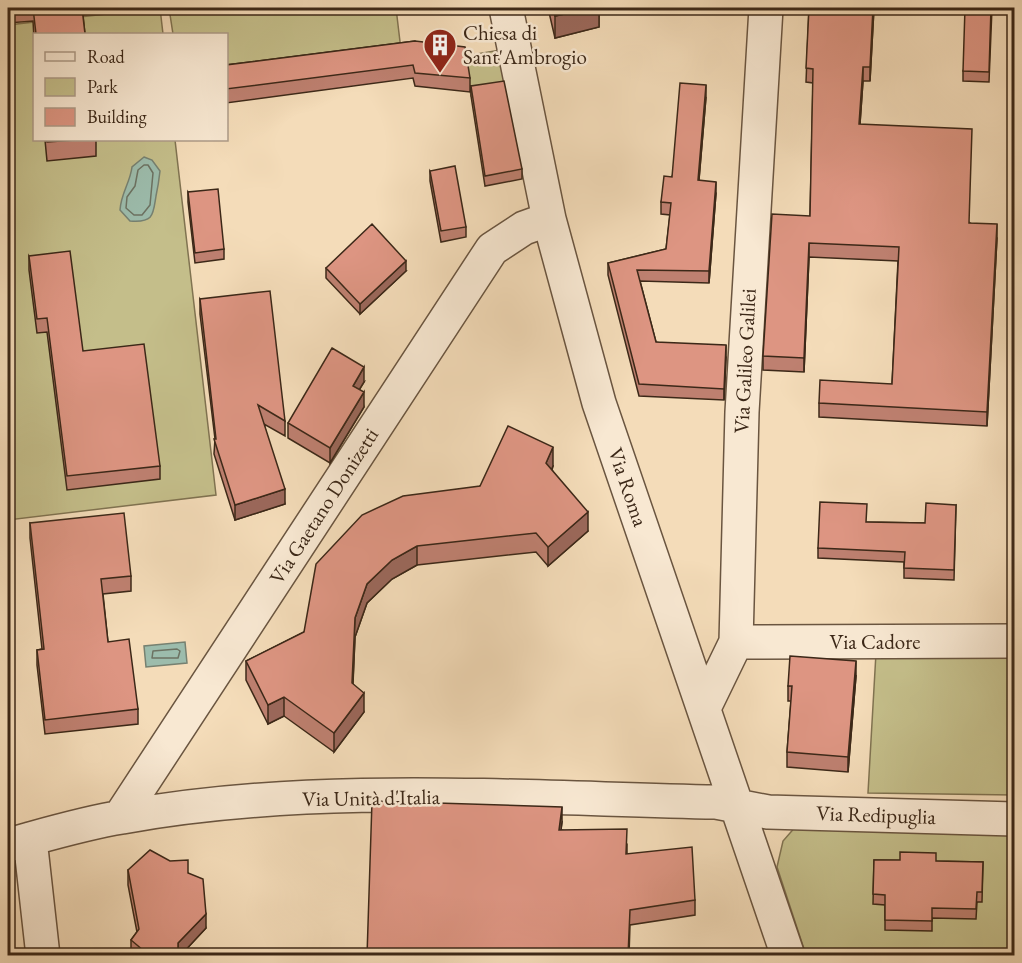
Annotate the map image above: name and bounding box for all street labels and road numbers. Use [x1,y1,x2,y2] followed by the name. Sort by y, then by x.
[727,288,762,434] street label: Via Galileo Galilei
[263,423,384,589] street label: Via Gaetano Donizetti
[602,444,655,530] street label: Via Roma
[830,628,920,655] street label: Via Cadore
[302,783,441,812] street label: Via Unità d'Italia
[816,799,937,830] street label: Via Redipuglia

